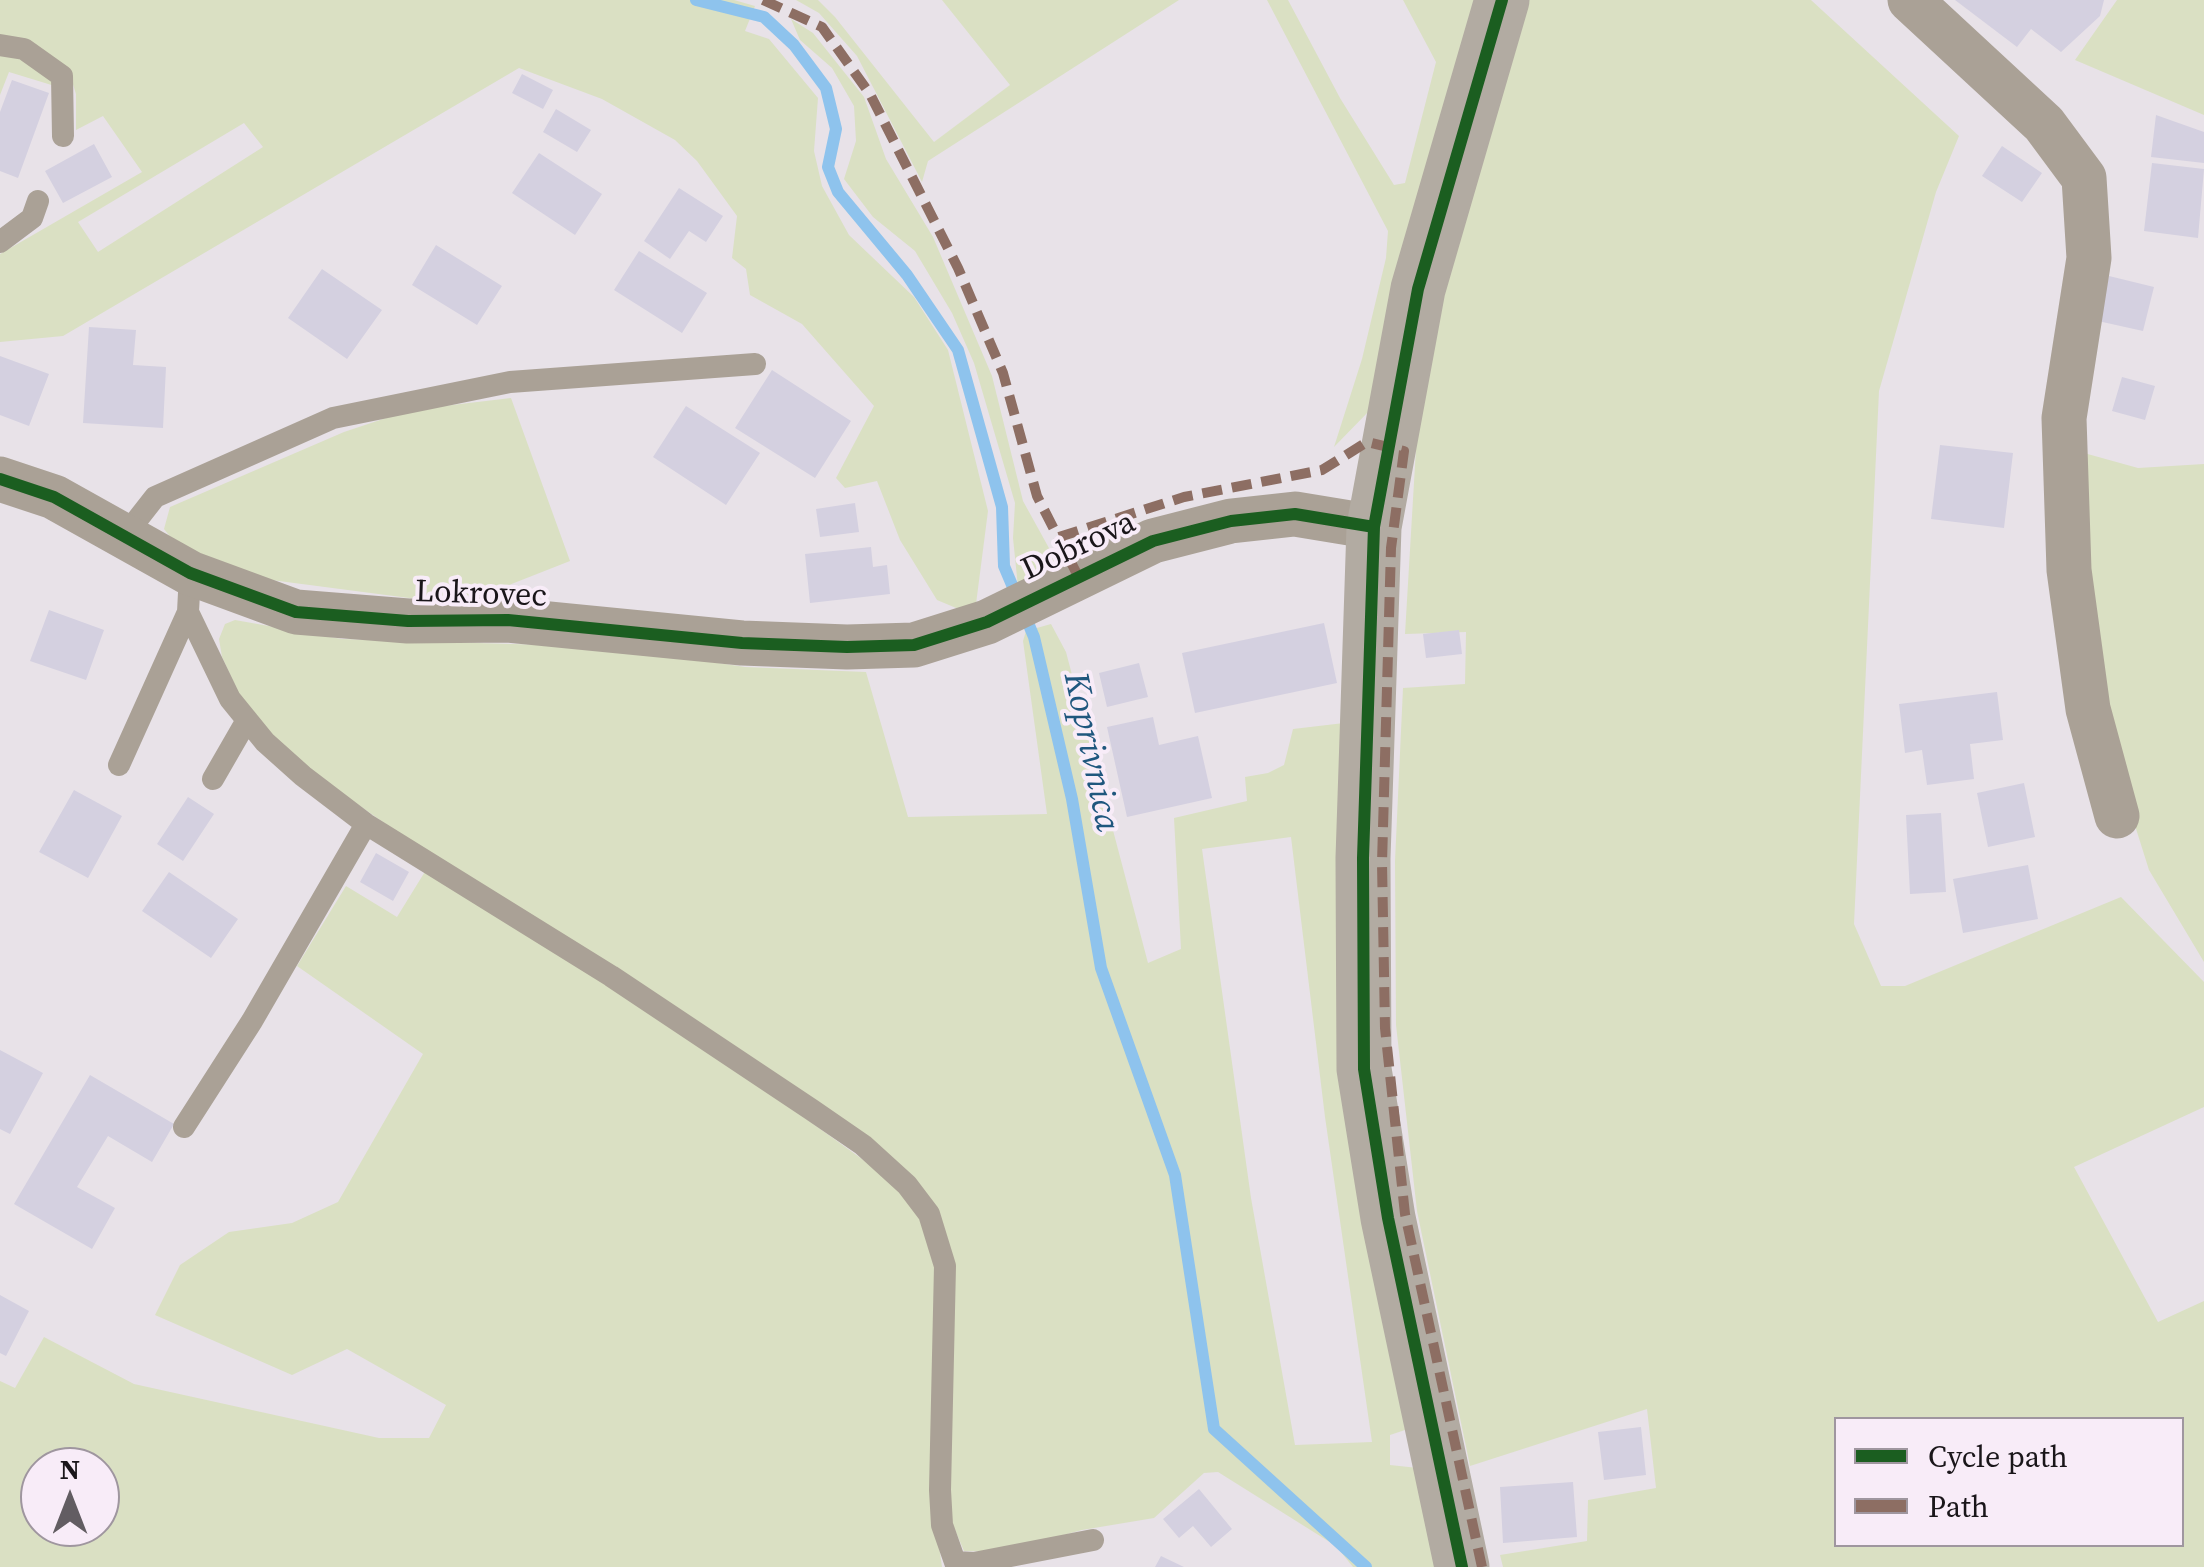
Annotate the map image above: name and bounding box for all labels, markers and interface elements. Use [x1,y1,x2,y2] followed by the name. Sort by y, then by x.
[1016,504,1142,590] street label: Dobrova
[414,574,548,616] street label: Lokrovec
[1053,668,1127,836] water label: Koprivnica
[1834,1417,2184,1547] legend
[1928,1436,2068,1477] text: Cycle path
[20,1447,120,1547] north arrow
[60,1450,80,1488] text: N
[1928,1486,1989,1527] text: Path

